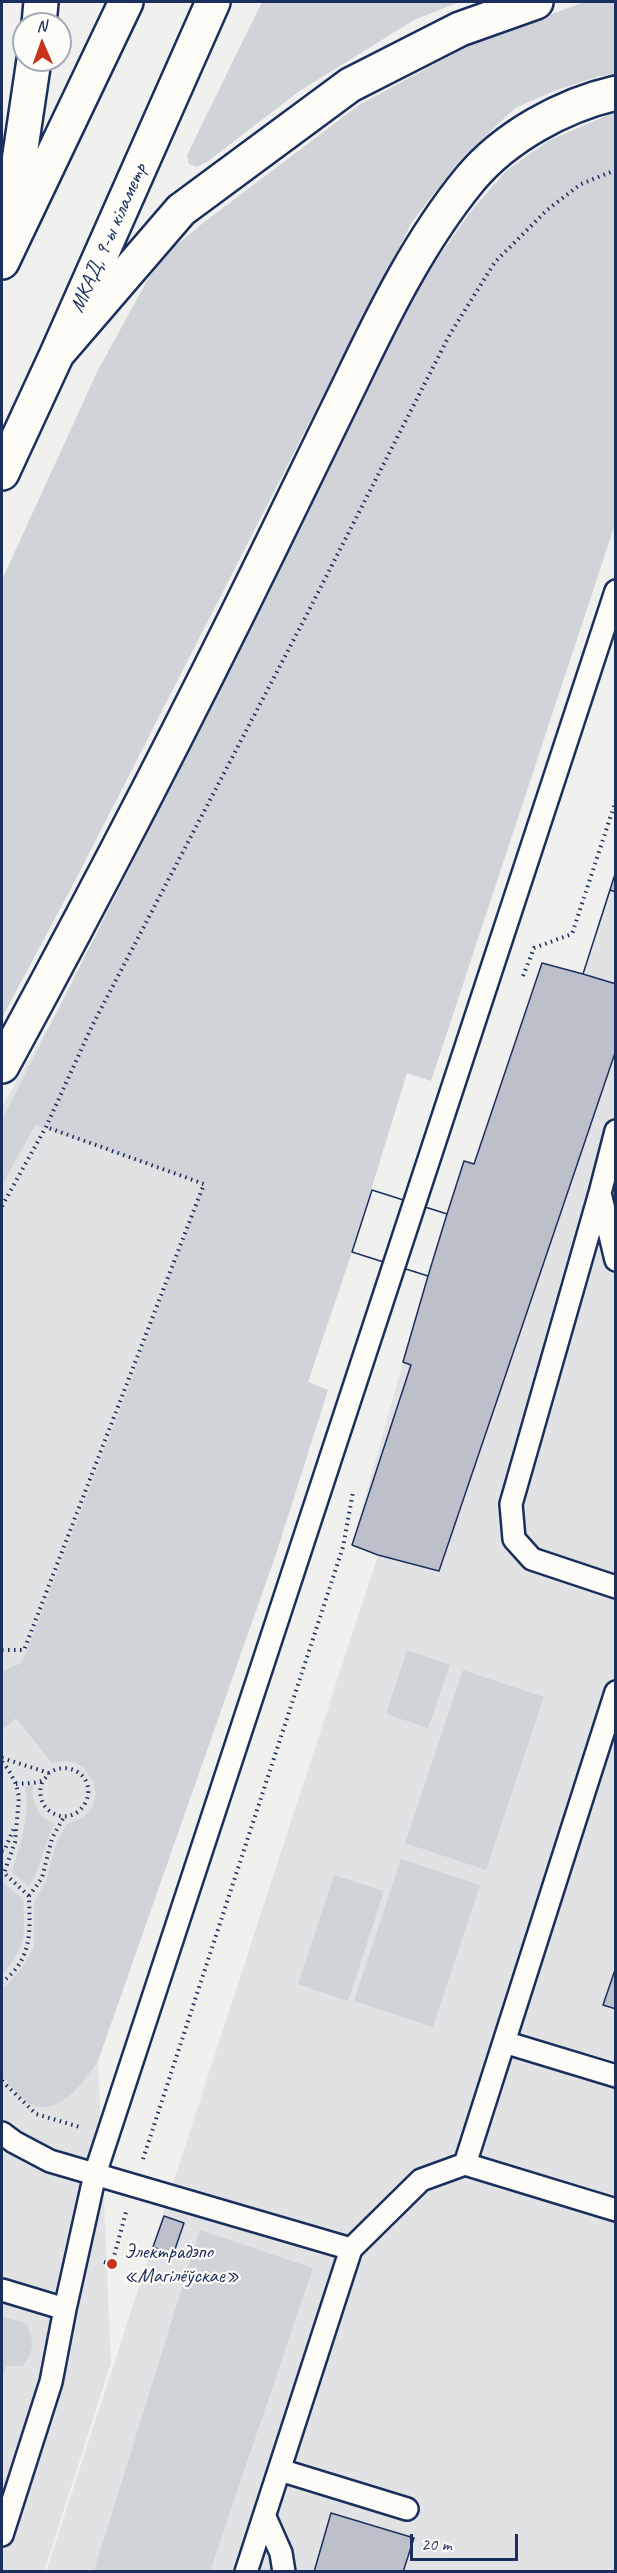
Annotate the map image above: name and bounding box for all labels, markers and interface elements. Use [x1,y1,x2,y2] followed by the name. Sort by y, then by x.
[12,12,72,72] north arrow
[36,16,47,36] text: N
[65,160,153,316] street label: МКАД, 9-ы кіламетр
[124,2239,239,2289] place label: Электрадэпо «Магілёўскае»
[105,2257,119,2271] marker: Электрадэпо «Магілёўскае»
[413,2522,521,2560] scale bar
[421,2533,452,2555] text: 20 m

